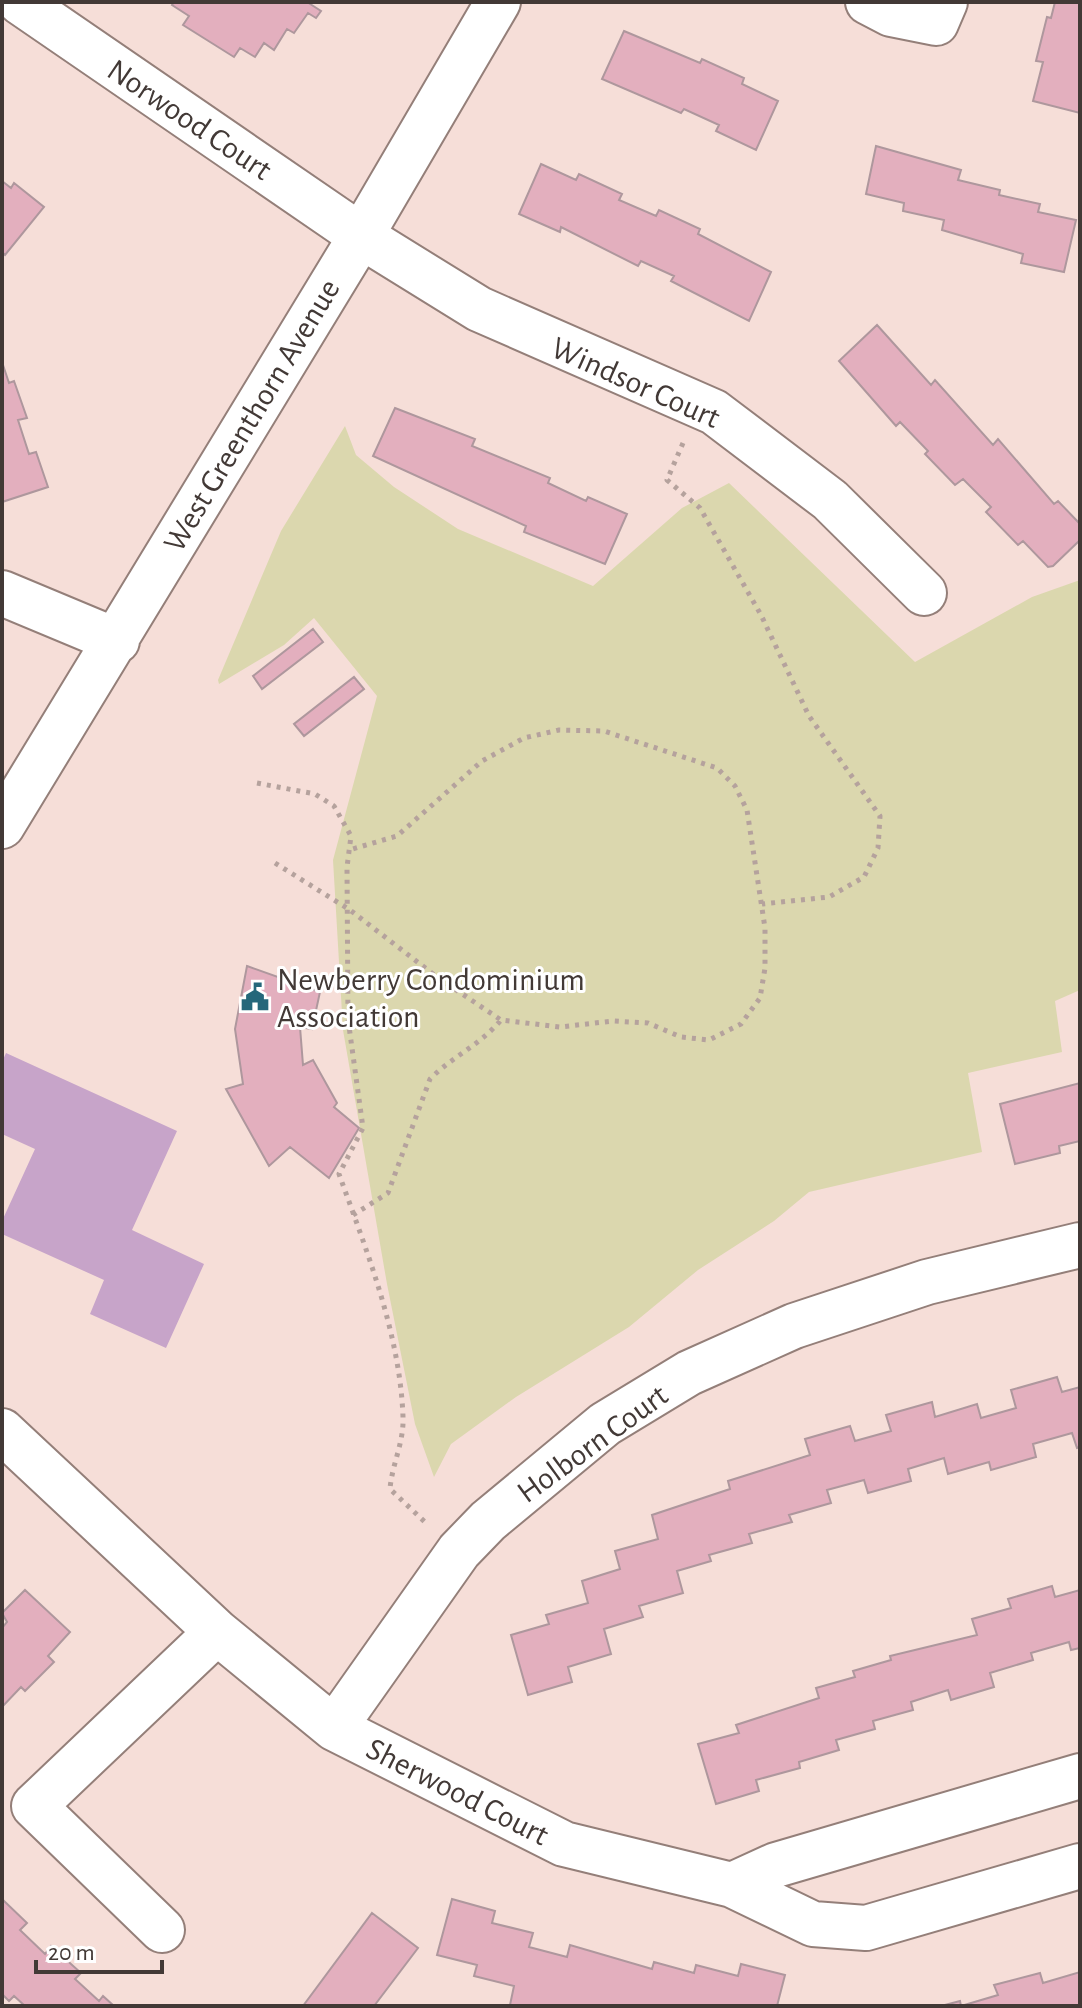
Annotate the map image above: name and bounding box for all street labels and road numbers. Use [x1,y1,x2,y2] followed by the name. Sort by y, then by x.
[102,53,277,186] street label: Norwood Court
[158,274,346,557] street label: West Greenthorn Avenue
[547,332,725,434] street label: Windsor Court
[512,1379,674,1509] street label: Holborn Court
[361,1732,554,1851] street label: Sherwood Court

